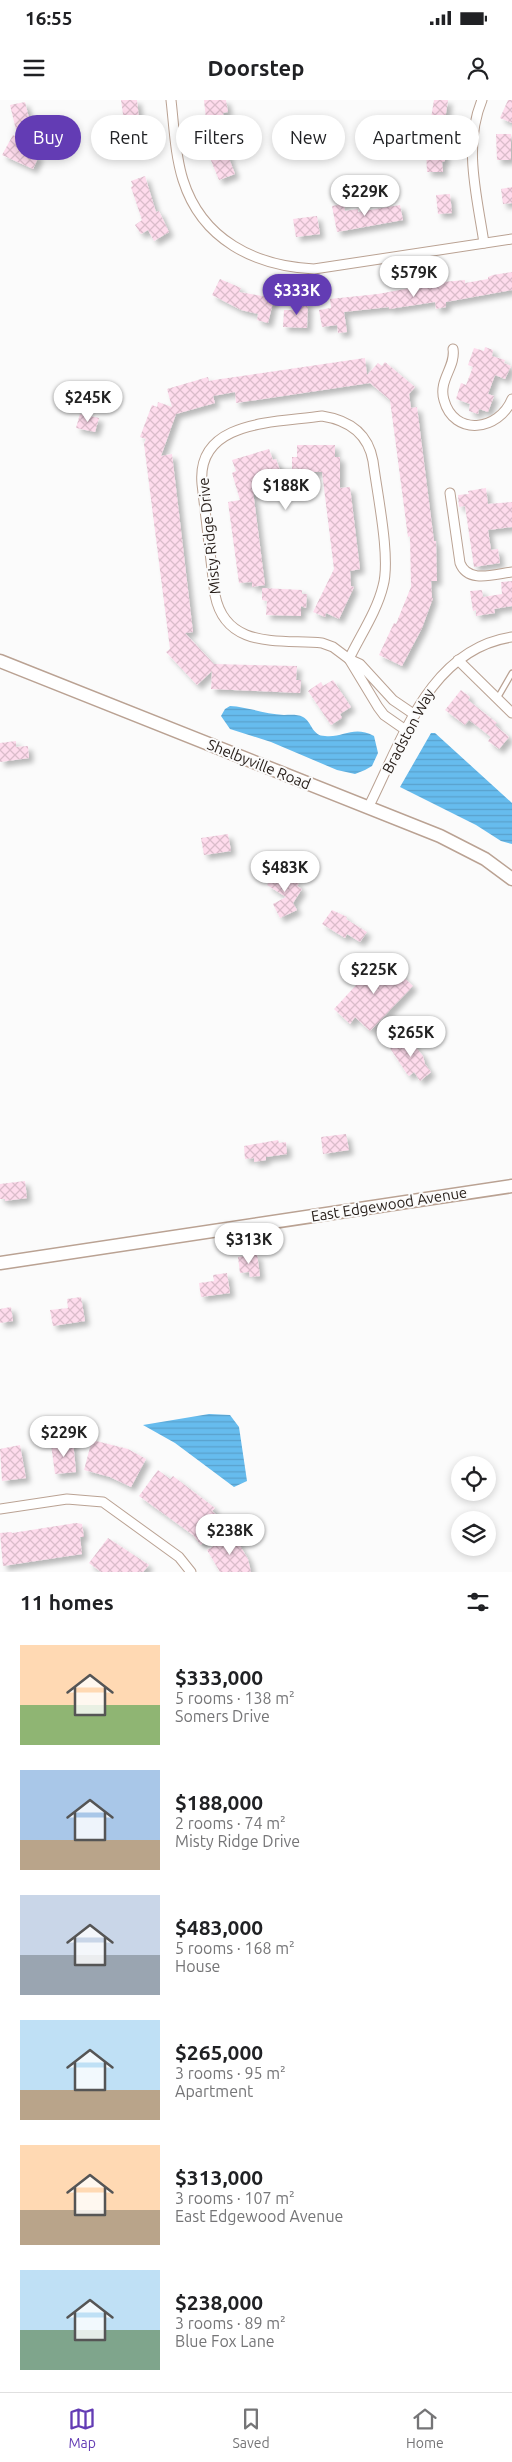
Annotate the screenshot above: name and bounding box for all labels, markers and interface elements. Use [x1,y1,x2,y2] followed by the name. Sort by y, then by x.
[25,7,73,29] text: 16:55
[20,54,48,82] icon: menu
[464,54,492,82] icon: person
[208,55,304,80] text: Doorstep
[15,115,81,160] chip: Buy
[91,115,166,160] chip: Rent
[176,115,262,160] chip: Filters
[272,115,345,160] chip: New
[355,115,479,160] chip: Apartment
[330,174,400,217] pin: $229K
[342,182,388,200] text: $229K
[379,256,449,298] pin: $579K
[391,263,437,281] text: $579K
[262,274,332,316] pin: $333K
[274,281,320,299] text: $333K
[53,380,123,423] pin: $245K
[65,388,111,406] text: $245K
[251,468,321,511] pin: $188K
[263,476,309,494] text: $188K
[194,477,224,595] street label: Misty Ridge Drive
[379,686,437,776] street label: Bradston Way
[205,736,313,792] street label: Shelbyville Road
[250,850,320,893] pin: $483K
[262,858,308,876] text: $483K
[339,952,409,995] pin: $225K
[351,960,397,978] text: $225K
[376,1016,446,1058] pin: $265K
[388,1023,434,1041] text: $265K
[310,1183,468,1225] street label: East Edgewood Avenue
[214,1222,284,1265] pin: $313K
[226,1230,272,1248] text: $313K
[29,1416,99,1458] pin: $229K
[41,1423,87,1441] text: $229K
[451,1456,496,1556] map controls
[451,1456,496,1501] button: locate
[451,1511,496,1556] button: layers
[195,1514,265,1556] pin: $238K
[207,1521,253,1539] text: $238K
[464,1588,492,1616] icon: filters
[20,1590,114,1614] text: 11 homes
[60,1665,120,1725] icon: home
[175,1665,263,1689] text: $333,000
[175,1689,295,1707] text: 5 rooms · 138 m²
[175,1707,270,1725] text: Somers Drive
[60,1790,120,1850] icon: home
[175,1790,263,1814] text: $188,000
[175,1814,286,1832] text: 2 rooms · 74 m²
[175,1832,300,1850] text: Misty Ridge Drive
[60,1915,120,1975] icon: home
[175,1915,263,1939] text: $483,000
[175,1939,295,1957] text: 5 rooms · 168 m²
[175,1957,220,1975] text: House
[60,2040,120,2100] icon: home
[175,2040,263,2064] text: $265,000
[175,2064,286,2082] text: 3 rooms · 95 m²
[175,2082,253,2100] text: Apartment
[60,2165,120,2225] icon: home
[175,2165,263,2189] text: $313,000
[175,2189,295,2207] text: 3 rooms · 107 m²
[175,2207,343,2225] text: East Edgewood Avenue
[60,2290,120,2350] icon: home
[175,2290,263,2314] text: $238,000
[175,2314,286,2332] text: 3 rooms · 89 m²
[175,2332,275,2350] text: Blue Fox Lane
[68,2405,96,2451] tab: Map
[232,2405,270,2451] tab: Saved
[406,2405,444,2451] tab: Home

